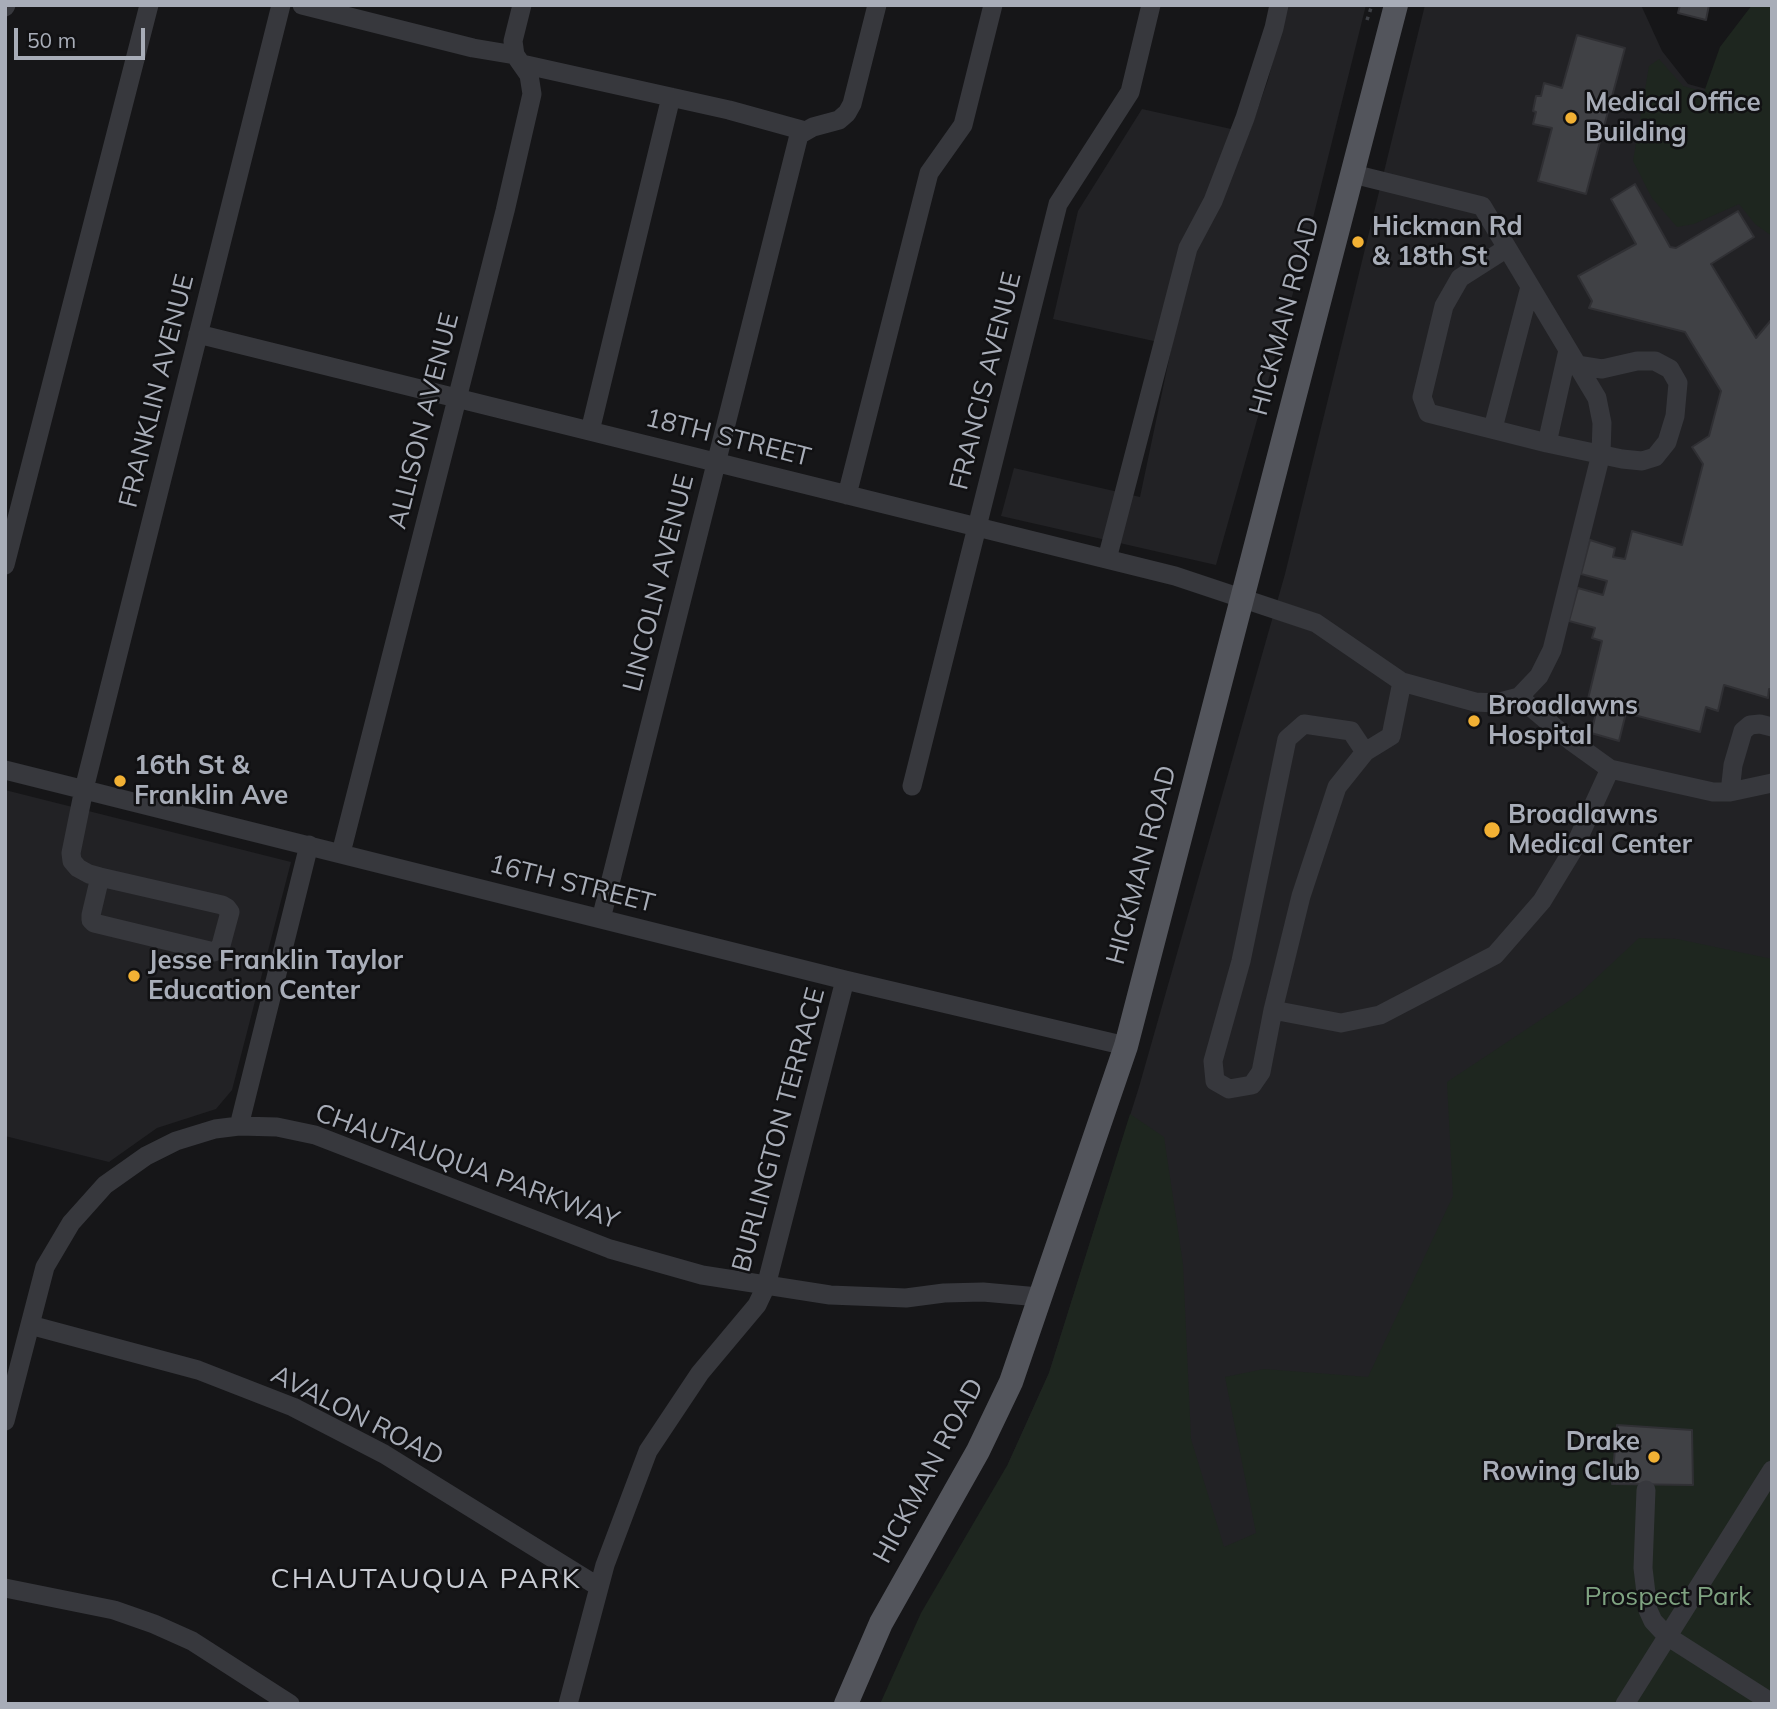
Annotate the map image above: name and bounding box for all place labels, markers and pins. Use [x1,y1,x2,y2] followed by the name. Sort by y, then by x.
[1585,87,1761,148] place label: Medical Office Building
[1563,110,1579,126] marker: Medical Office Building
[1372,211,1523,272] place label: Hickman Rd & 18th St
[1350,234,1366,250] marker: Hickman Rd & 18th St
[1488,690,1638,752] place label: Broadlawns Hospital
[1466,713,1482,729] marker: Broadlawns Hospital
[134,750,288,812] place label: 16th St & Franklin Ave
[112,773,128,789] marker: 16th St & Franklin Ave
[1508,799,1692,860] place label: Broadlawns Medical Center
[1482,820,1502,840] marker: Broadlawns Medical Center
[148,945,403,1006] place label: Jesse Franklin Taylor Education Center
[126,968,142,984] marker: Jesse Franklin Taylor Education Center
[1482,1426,1640,1488] place label: Drake Rowing Club
[1646,1449,1662,1465] marker: Drake Rowing Club

